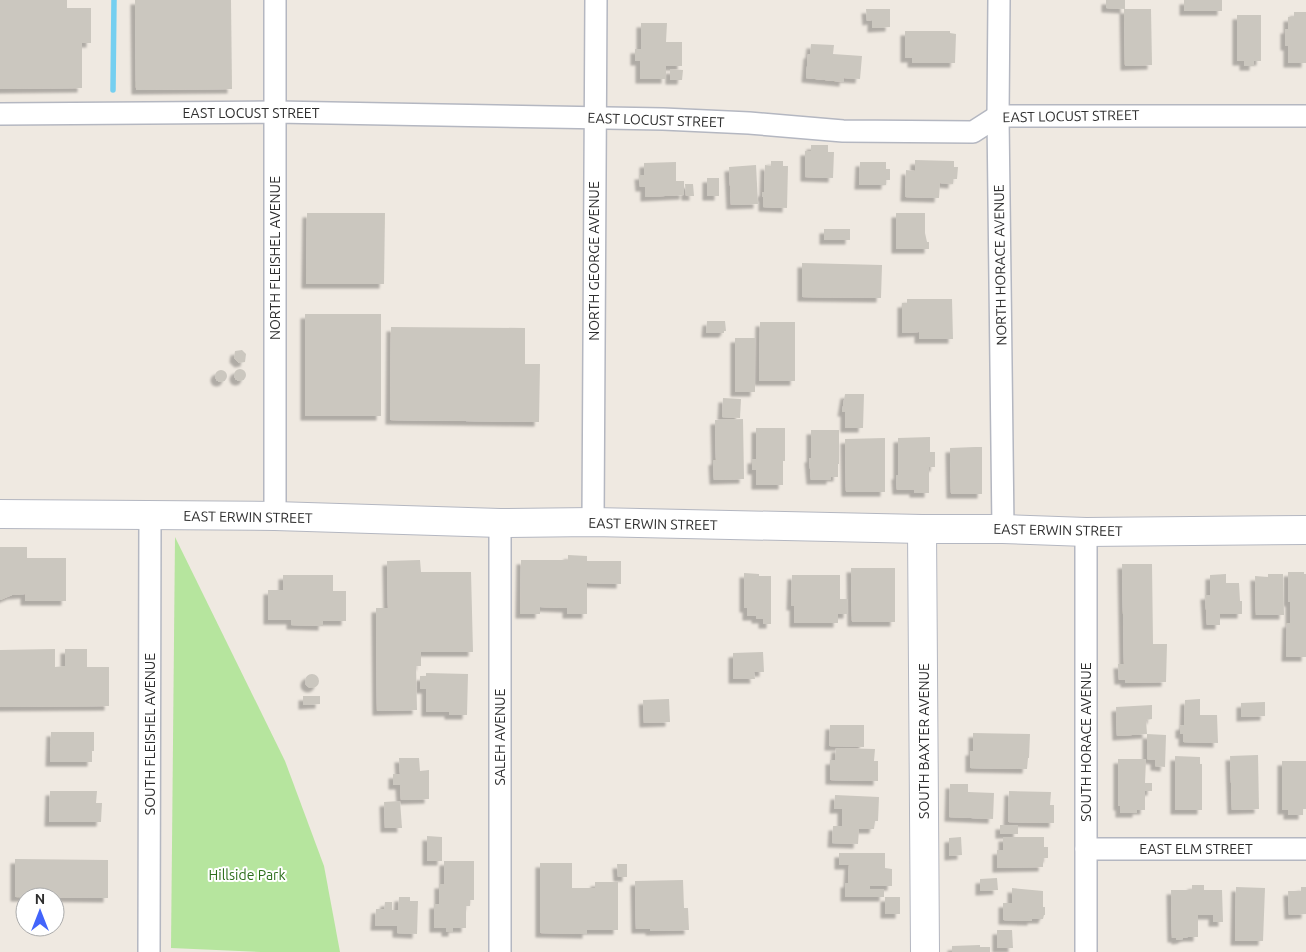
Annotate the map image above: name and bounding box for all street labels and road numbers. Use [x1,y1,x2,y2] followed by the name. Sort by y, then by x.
[183,105,320,121] street label: EAST LOCUST STREET
[1002,107,1140,125] street label: EAST LOCUST STREET
[587,110,725,130] street label: EAST LOCUST STREET
[267,176,283,340] street label: NORTH FLEISHEL AVENUE
[586,181,602,341] street label: NORTH GEORGE AVENUE
[991,184,1009,346] street label: NORTH HORACE AVENUE
[183,508,313,526] street label: EAST ERWIN STREET
[588,515,718,533] street label: EAST ERWIN STREET
[993,521,1123,539] street label: EAST ERWIN STREET
[142,653,158,815] street label: SOUTH FLEISHEL AVENUE
[1078,662,1094,822] street label: SOUTH HORACE AVENUE
[916,663,932,819] street label: SOUTH BAXTER AVENUE
[492,688,508,785] street label: SALEH AVENUE
[1139,841,1253,857] street label: EAST ELM STREET

